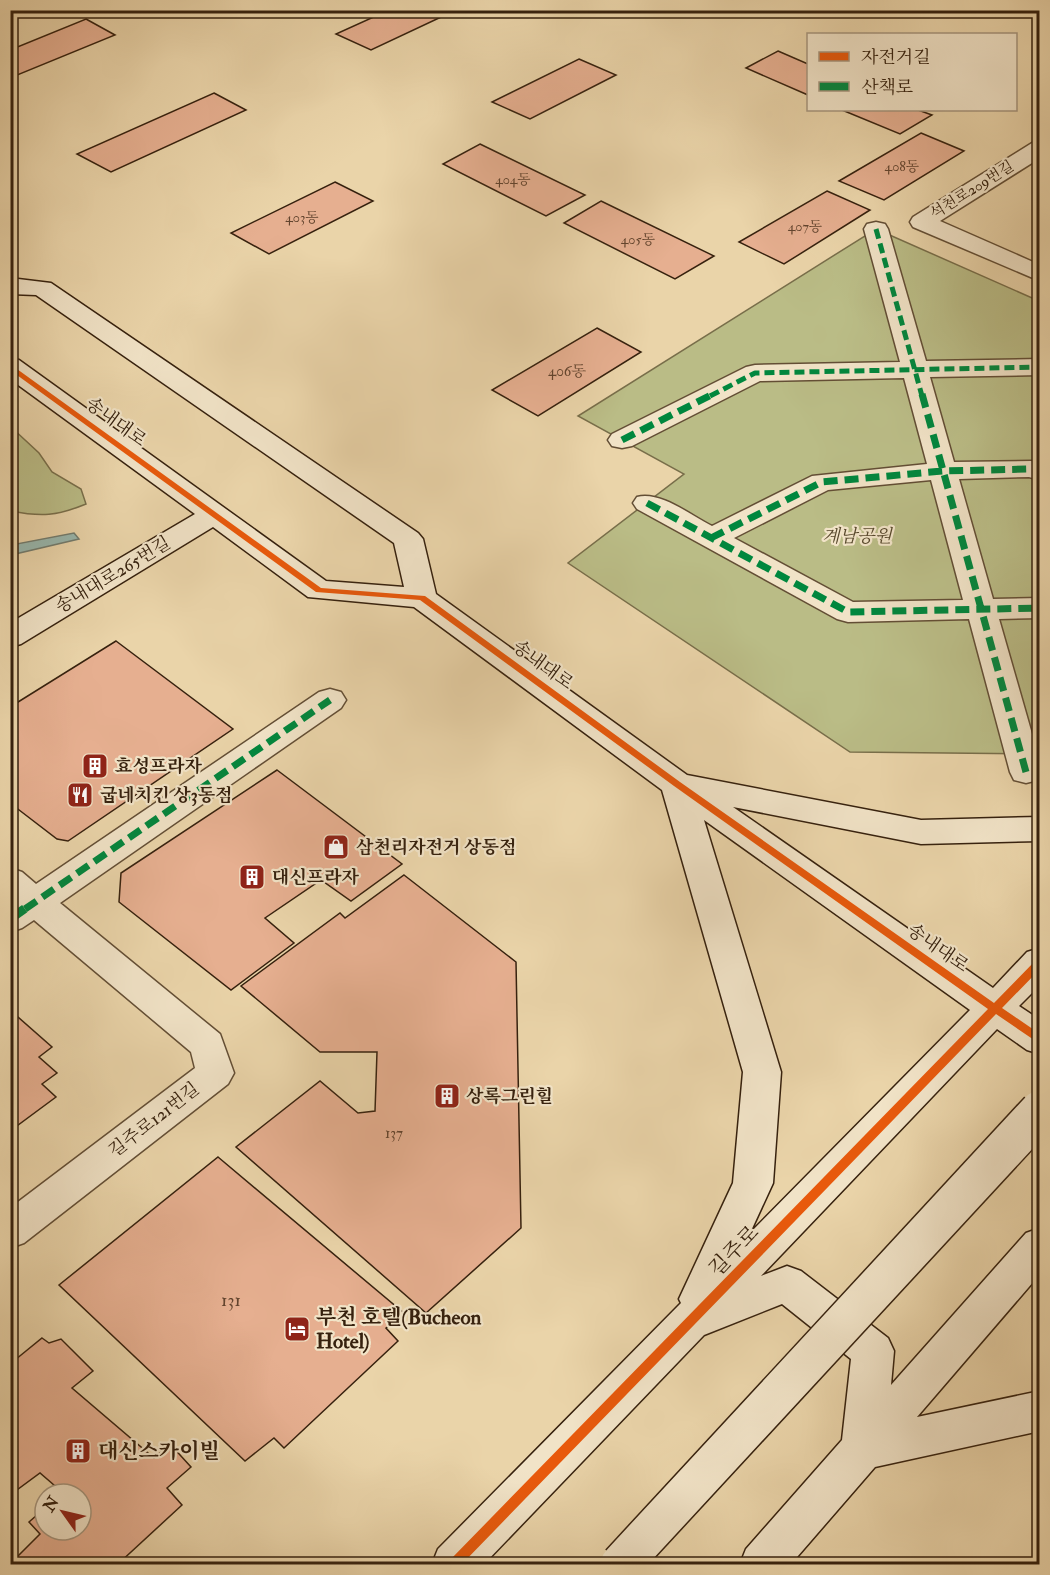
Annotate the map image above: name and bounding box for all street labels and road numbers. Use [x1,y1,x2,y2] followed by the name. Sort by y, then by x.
[926,157,1018,223] street label: 석천로209번길
[81,392,151,452] street label: 송내대로
[51,532,175,618] street label: 송내대로265번길
[508,635,578,695] street label: 송내대로
[903,919,973,977] street label: 송내대로
[104,1077,204,1163] street label: 길주로121번길
[703,1220,765,1282] street label: 길주로

